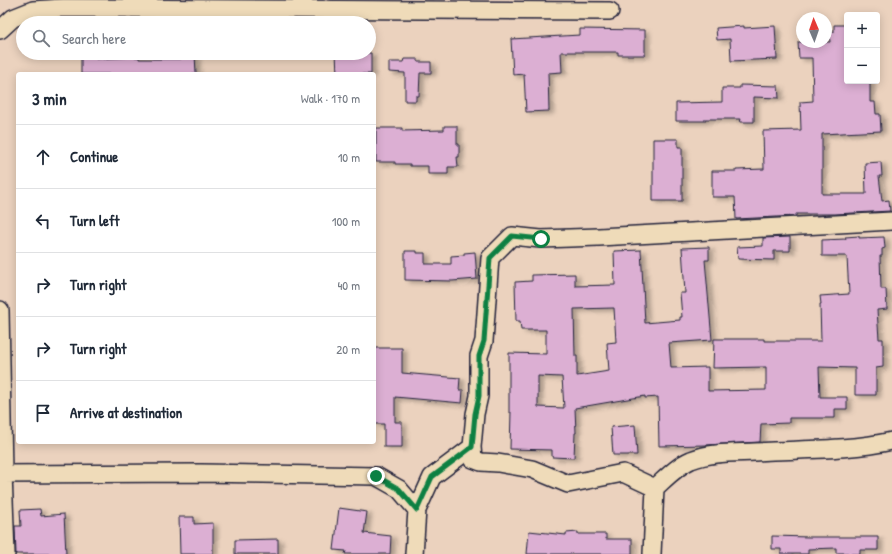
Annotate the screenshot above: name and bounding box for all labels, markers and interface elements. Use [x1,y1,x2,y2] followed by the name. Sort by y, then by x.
[796,12,832,48] north arrow
[844,12,880,84] map controls
[844,12,880,48] button: +
[16,16,376,60] search box
[30,27,52,49] icon: search
[62,28,126,49] text: Search here
[844,48,880,84] button: −
[32,87,67,110] text: 3 min
[301,89,360,107] text: Walk · 170 m
[32,146,54,168] icon: ahead
[70,146,118,167] text: Continue
[338,148,360,166] text: 10 m
[32,210,54,232] icon: left
[70,210,120,231] text: Turn left
[332,212,360,230] text: 100 m
[532,230,550,248] route start
[32,274,54,296] icon: right
[70,274,126,295] text: Turn right
[337,276,360,294] text: 40 m
[32,338,54,360] icon: right
[70,338,126,359] text: Turn right
[336,340,360,358] text: 20 m
[32,402,54,424] icon: arrive
[70,402,182,423] text: Arrive at destination
[367,467,385,485] route end

